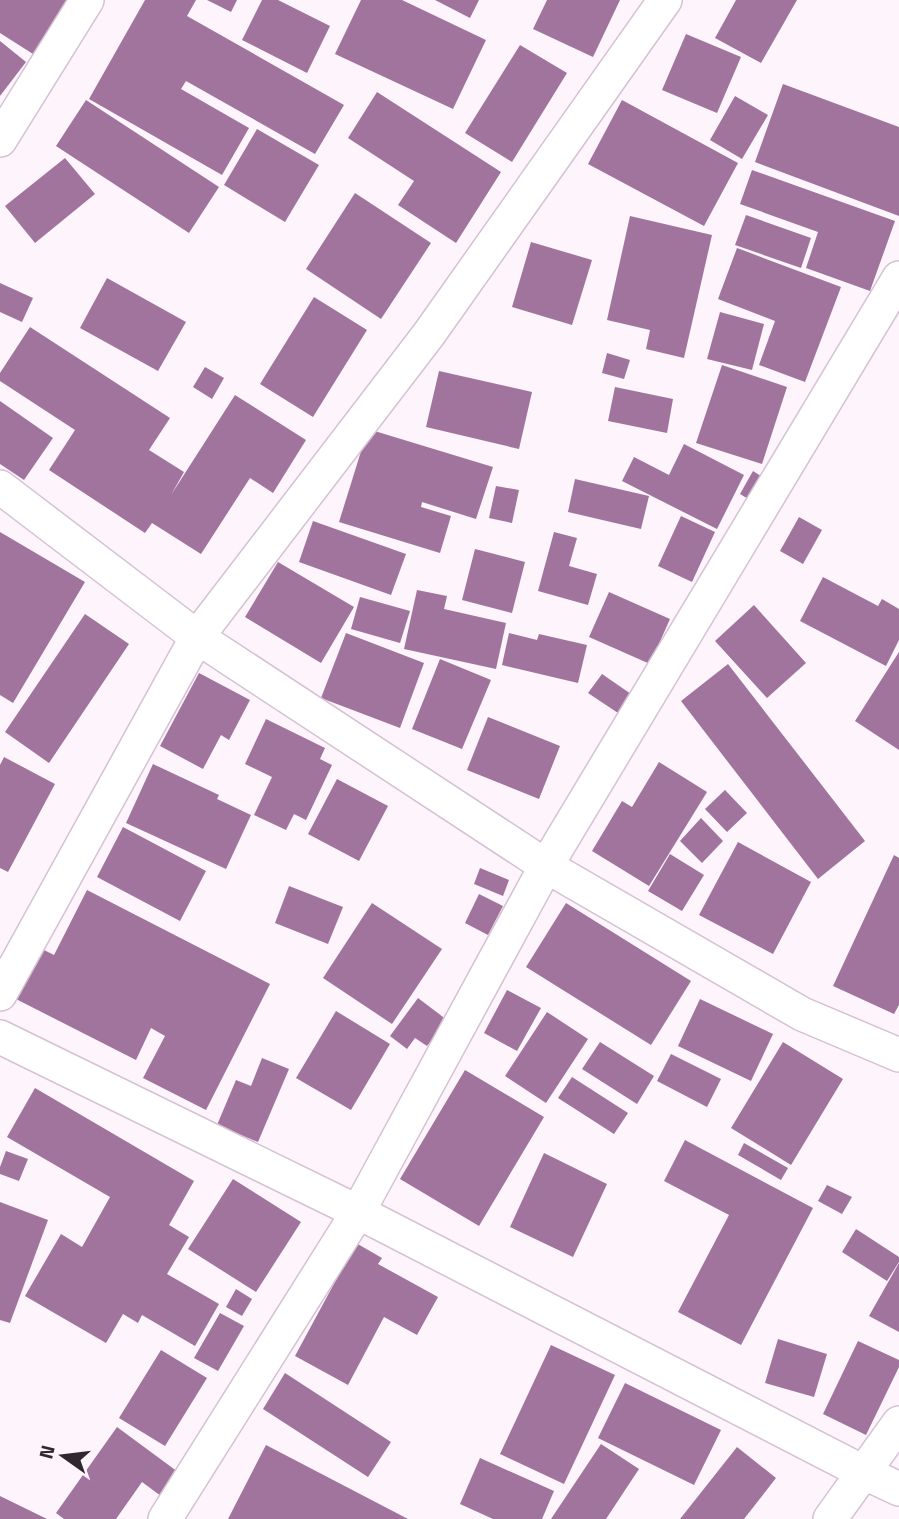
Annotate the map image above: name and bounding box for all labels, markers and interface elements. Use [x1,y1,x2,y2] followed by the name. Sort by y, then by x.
[28,1421,98,1491] north arrow
[30,1442,62,1462] text: N

